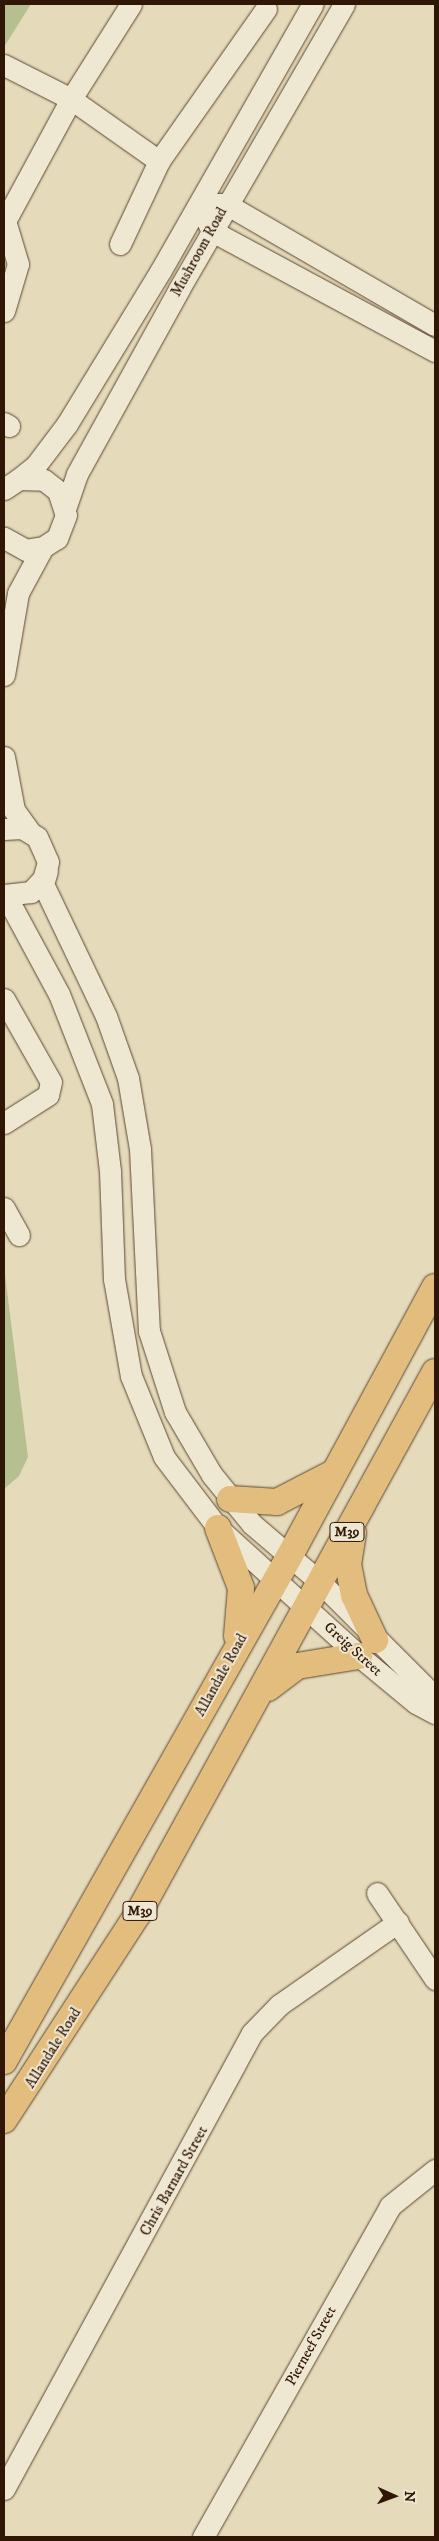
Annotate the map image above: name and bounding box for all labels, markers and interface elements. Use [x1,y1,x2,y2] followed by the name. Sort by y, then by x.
[167,204,231,300] street label: Mushroom Road
[328,1520,366,1544] road number: M39
[320,1618,386,1680] street label: Greig Street
[191,1631,251,1719] street label: Allandale Road
[121,1900,159,1922] road number: M39
[21,2004,85,2092] street label: Allandale Road
[136,2123,212,2239] street label: Chris Barnard Street
[282,2303,340,2389] street label: Pierneef Street
[369,2471,419,2521] north arrow
[400,2490,418,2503] text: N

